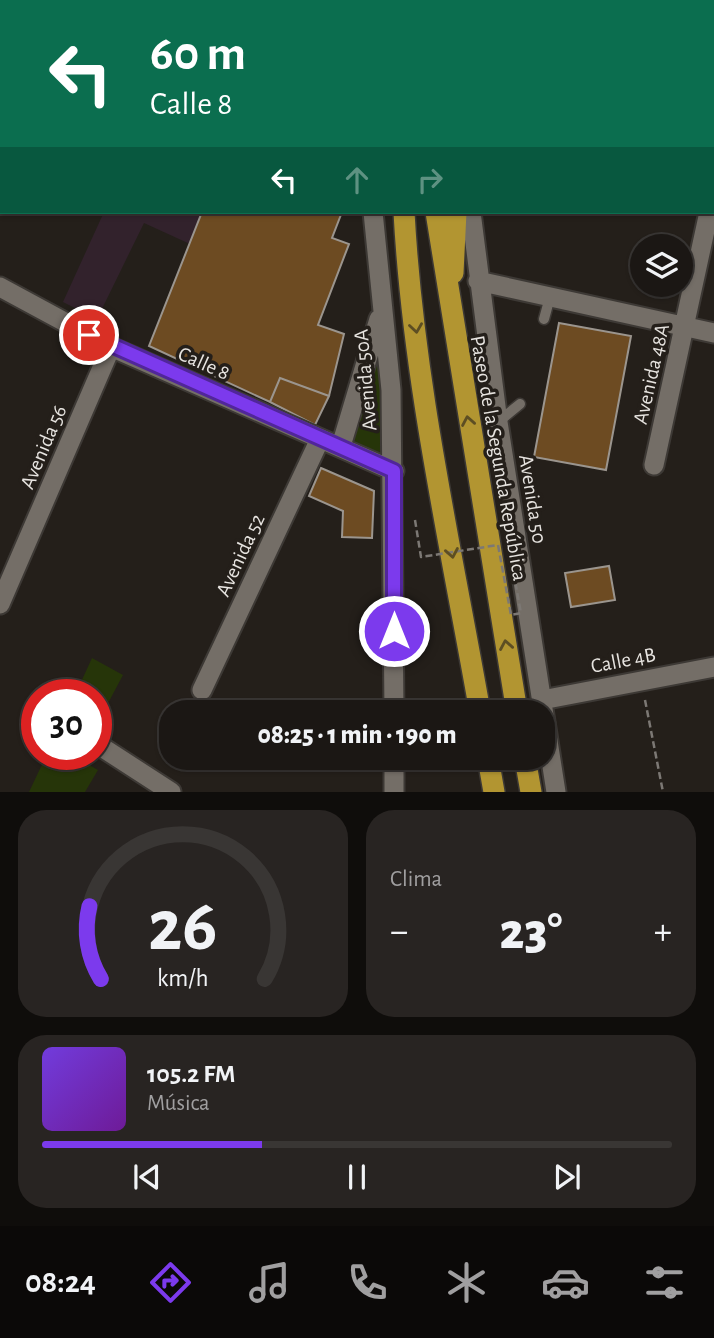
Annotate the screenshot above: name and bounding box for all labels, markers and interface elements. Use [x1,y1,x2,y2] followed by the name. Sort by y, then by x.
[35,28,126,119] icon: left
[150,30,246,79] text: 60 m
[150,88,232,120] text: Calle 8
[265,161,303,199] icon: left
[338,161,376,199] icon: ahead
[411,161,449,199] icon: right
[630,234,693,297] map controls
[630,234,693,297] button: layers
[59,305,119,365] pin
[70,316,108,354] icon: arrive
[409,322,424,334] one-way arrow
[630,322,673,426] street label: Avenida 48A
[351,328,380,432] street label: Avenida 50A
[467,334,531,583] street label: Paseo de la Segunda República
[175,343,233,384] street label: Calle 8
[16,402,70,492] street label: Avenida 56
[461,415,476,427] one-way arrow
[515,453,550,545] street label: Avenida 50
[212,511,269,600] street label: Avenida 52
[444,547,459,559] one-way arrow
[357,594,431,668] position arrow
[499,639,514,651] one-way arrow
[589,644,657,677] street label: Calle 4B
[21,679,112,770] speed limit sign: 30
[257,722,457,748] text: 08:25 · 1 min · 190 m
[390,868,442,891] text: Clima
[148,892,218,965] text: 26
[500,906,562,958] text: 23°
[390,913,408,951] text: −
[654,913,672,951] text: +
[157,966,209,991] text: km/h
[147,1061,236,1087] text: 105.2 FM
[147,1092,210,1115] text: Música
[128,1158,166,1196] icon: previous
[338,1158,376,1196] icon: pause
[548,1158,586,1196] icon: next
[146,1258,195,1307] icon: directions
[245,1258,294,1307] icon: music
[343,1258,392,1307] icon: phone
[442,1258,491,1307] icon: climate
[541,1258,590,1307] icon: car
[640,1258,689,1307] icon: filters
[25,1266,96,1298] text: 08:24

